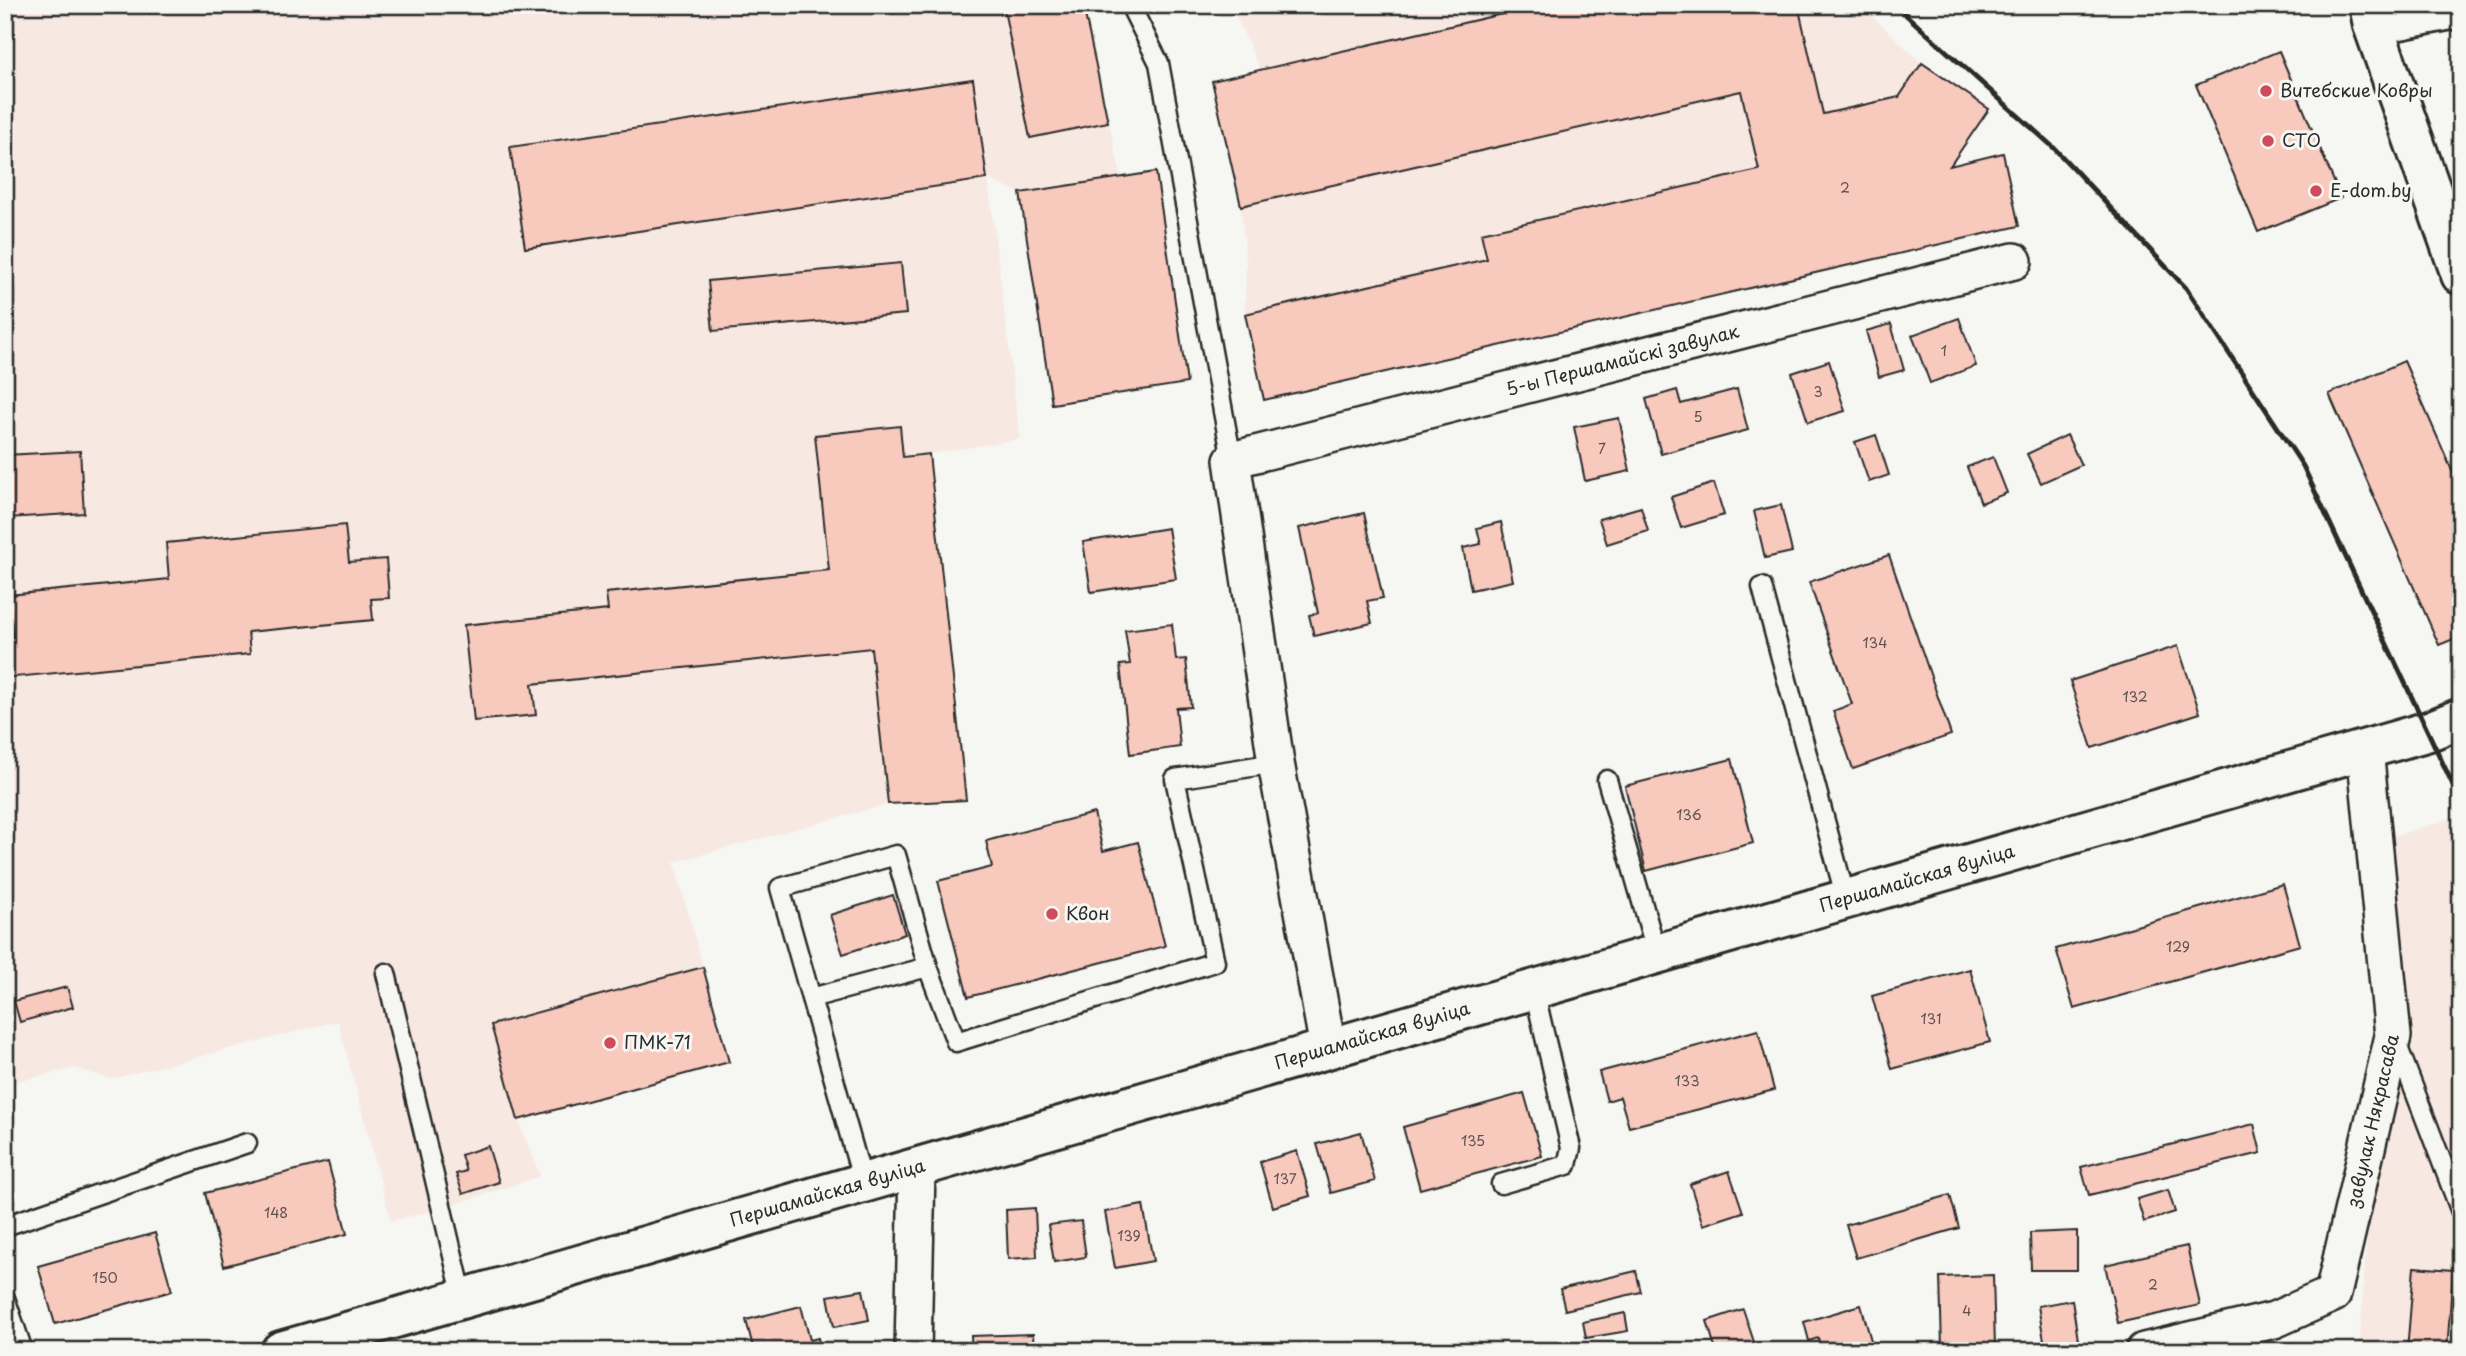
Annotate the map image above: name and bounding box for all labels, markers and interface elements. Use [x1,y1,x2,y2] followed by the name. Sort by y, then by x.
[2280,76,2433,103] place label: Витебские Ковры
[2258,83,2274,99] marker: Витебские Ковры
[2282,126,2321,153] place label: СТО
[2260,133,2276,149] marker: СТО
[2330,176,2412,203] place label: E-dom.by
[1840,177,1850,198] house number: 2
[2308,183,2324,199] marker: E-dom.by
[1503,316,1742,402] street label: 5-ы Першамайскі завулак
[1941,340,1947,361] house number: 1
[1813,381,1823,402] house number: 3
[1693,406,1703,427] house number: 5
[1598,438,1606,459] house number: 7
[1863,632,1887,653] house number: 134
[2122,686,2148,707] house number: 132
[1676,804,1702,825] house number: 136
[1816,836,2018,918] street label: Першамайская вуліца
[1066,899,1109,926] place label: Квон
[1044,906,1060,922] marker: Квон
[2166,936,2190,957] house number: 129
[1271,994,1473,1076] street label: Першамайская вуліца
[1921,1008,1941,1029] house number: 131
[624,1028,691,1055] place label: ПМК-71
[2338,1031,2405,1211] street label: завулак Някрасава
[602,1035,618,1051] marker: ПМК-71
[1674,1070,1700,1091] house number: 133
[1461,1130,1485,1151] house number: 135
[726,1151,928,1233] street label: Першамайская вуліца
[1273,1168,1297,1189] house number: 137
[264,1202,288,1223] house number: 148
[1117,1225,1141,1246] house number: 139
[92,1267,118,1288] house number: 150
[2148,1274,2158,1295] house number: 2
[1962,1300,1972,1321] house number: 4

